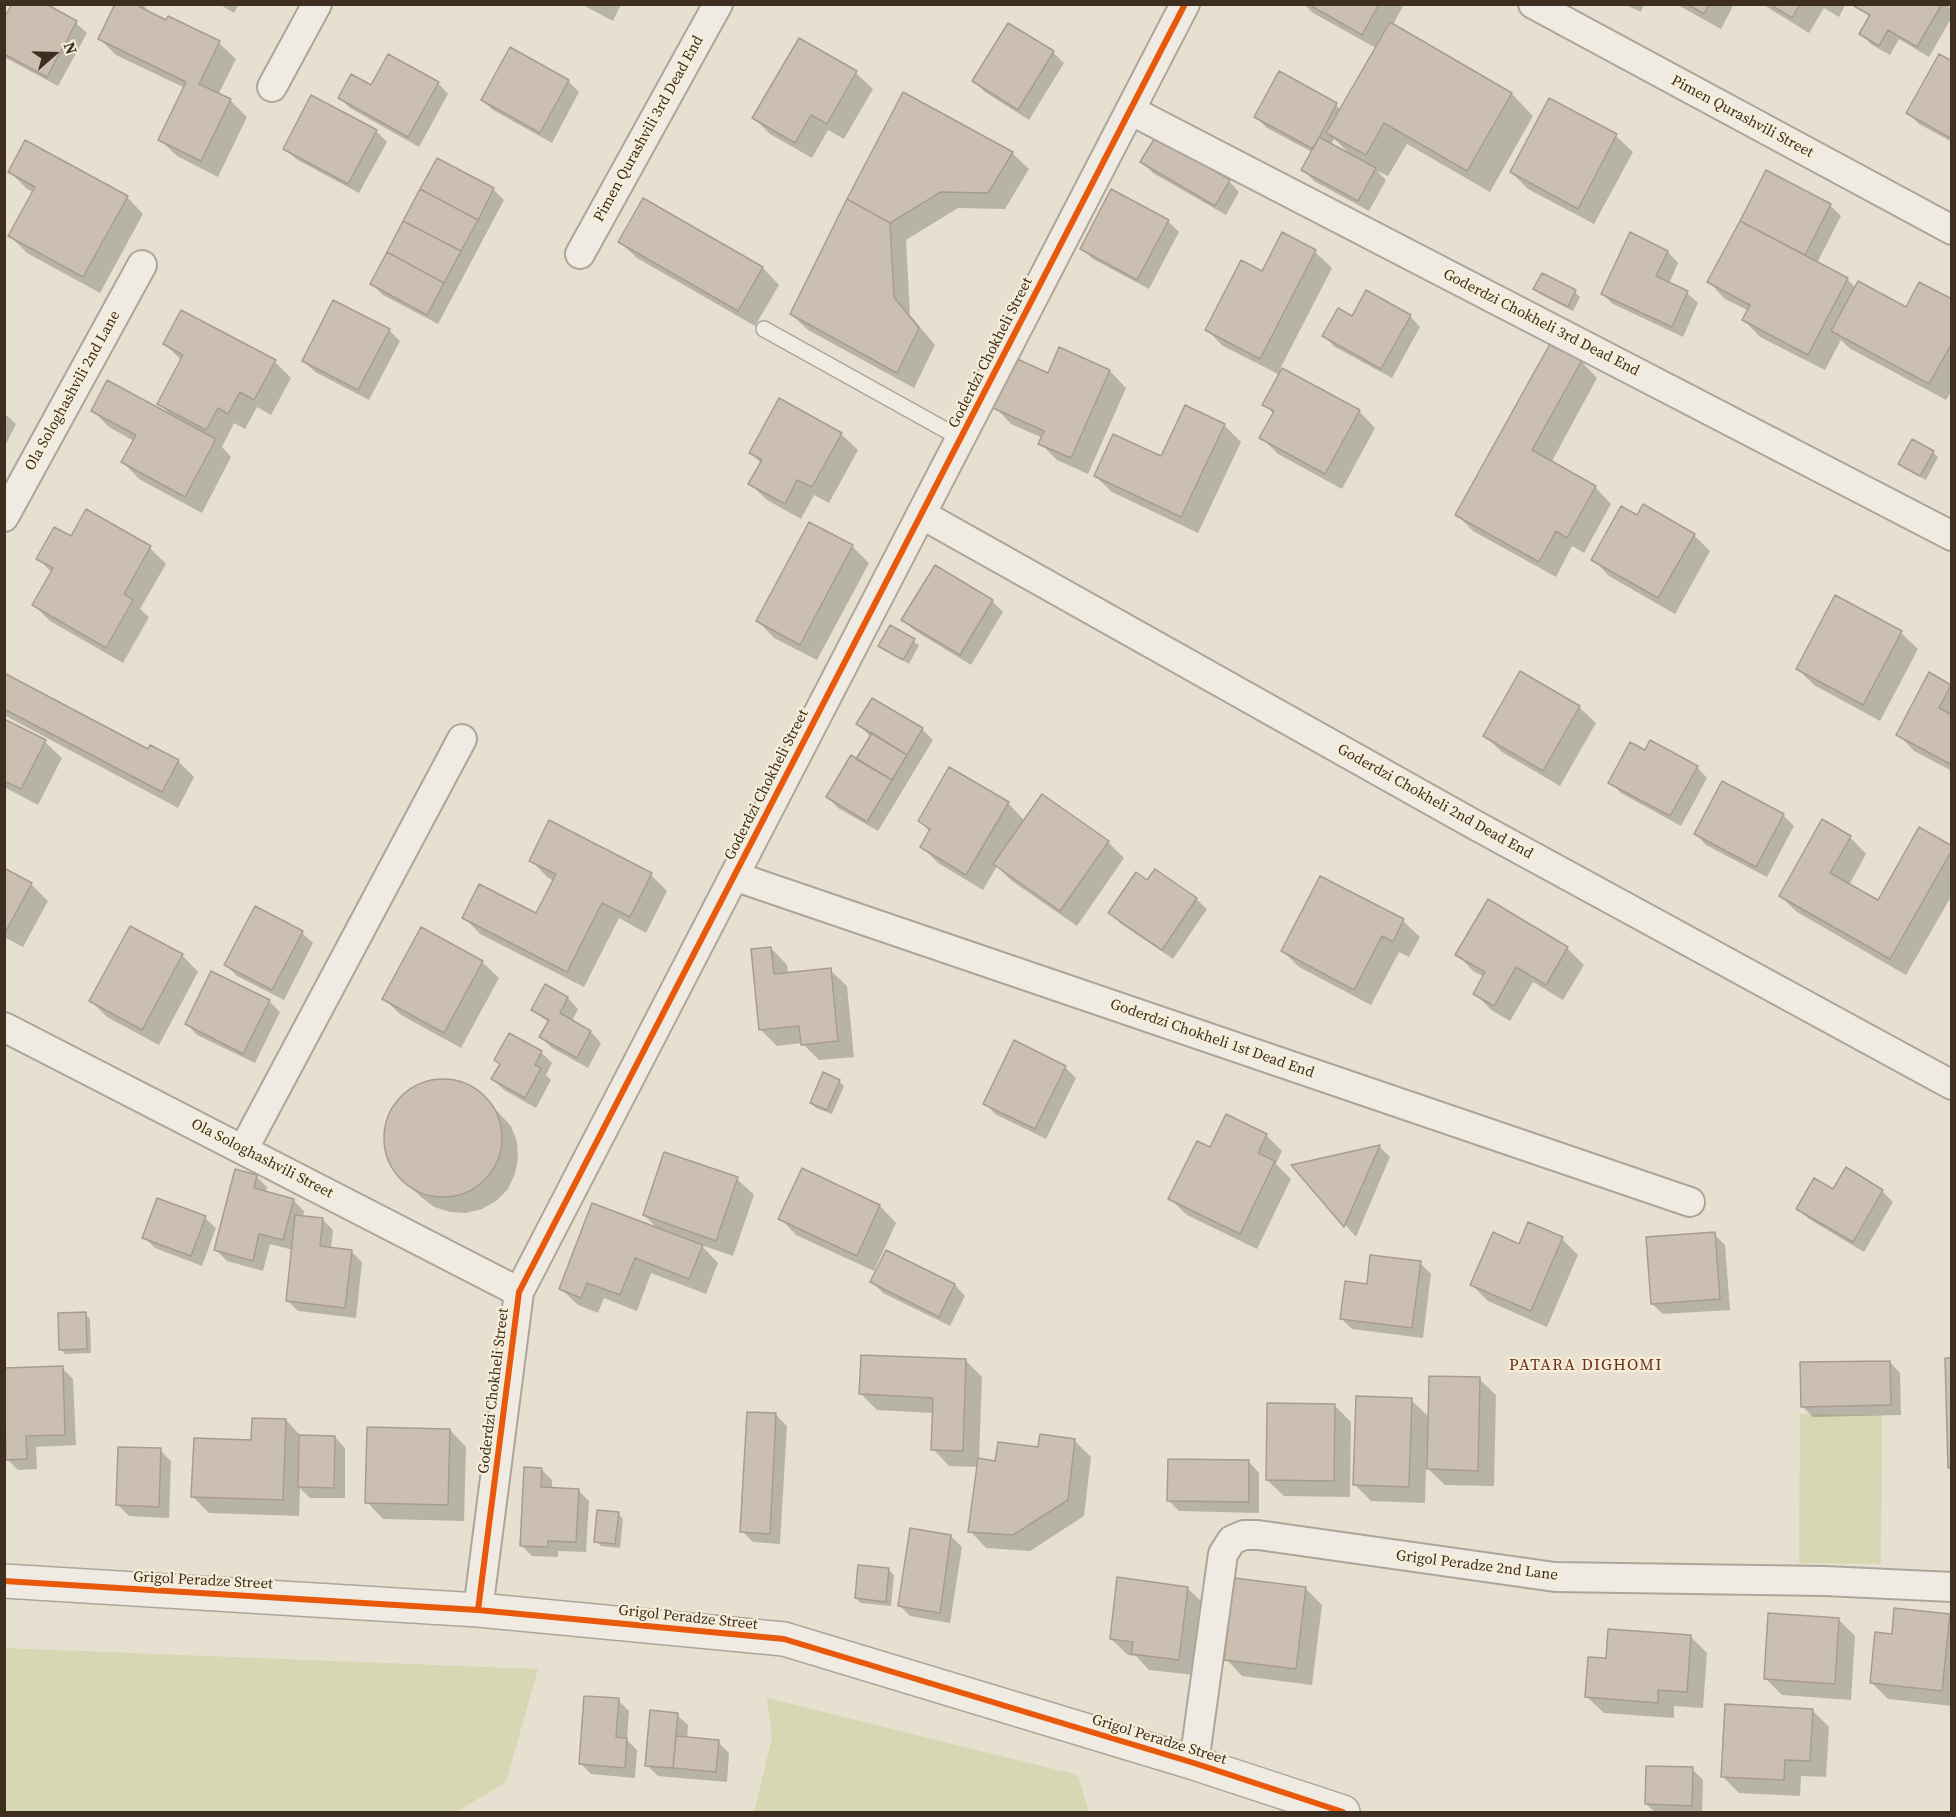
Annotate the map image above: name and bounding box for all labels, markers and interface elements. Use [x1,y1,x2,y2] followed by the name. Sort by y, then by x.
[24,24,84,84] north arrow
[590,33,708,225] street label: Pimen Qurashvili 3rd Dead End
[59,39,83,57] text: N
[1668,72,1816,162] street label: Pimen Qurashvili Street
[1440,266,1642,380] street label: Goderdzi Chokheli 3rd Dead End
[945,275,1037,431] street label: Goderdzi Chokheli Street
[21,308,125,474] street label: Ola Sologhashvili 2nd Lane
[721,707,813,863] street label: Goderdzi Chokheli Street
[1334,741,1536,863] street label: Goderdzi Chokheli 2nd Dead End
[1108,996,1316,1082] street label: Goderdzi Chokheli 1st Dead End
[188,1115,336,1203] street label: Ola Sologhashvili Street
[475,1307,513,1475] street label: Goderdzi Chokheli Street
[1509,1356,1663,1376] district label: PATARA DIGHOMI
[1395,1547,1559,1585] street label: Grigol Peradze 2nd Lane
[133,1568,273,1594] street label: Grigol Peradze Street
[617,1602,759,1634] street label: Grigol Peradze Street
[1089,1711,1229,1769] street label: Grigol Peradze Street

